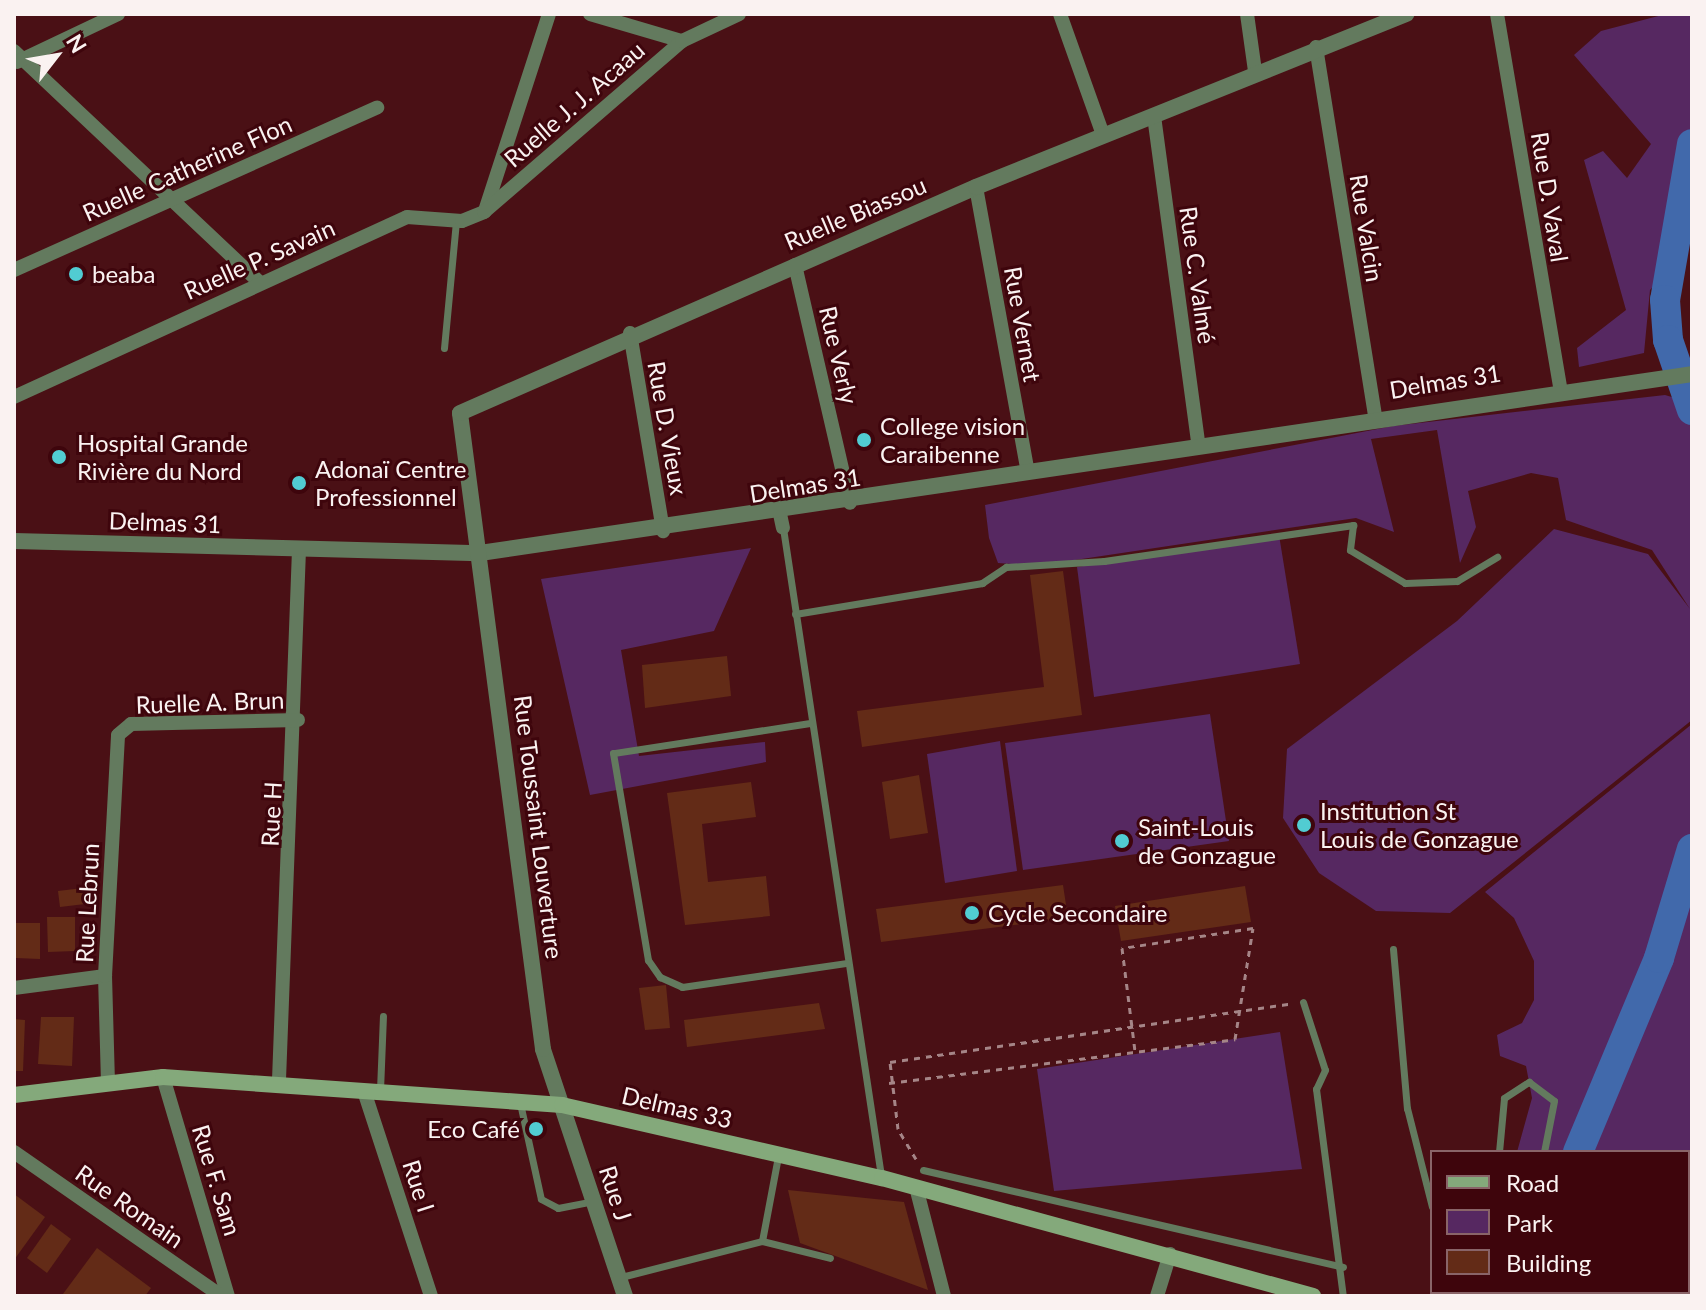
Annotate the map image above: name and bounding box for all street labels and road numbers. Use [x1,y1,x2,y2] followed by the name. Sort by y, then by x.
[497,34,651,174] street label: Ruelle J. J. Acaau
[78,109,296,227] street label: Ruelle Catherine Flon
[1525,129,1575,265] street label: Rue D. Vaval
[780,170,930,256] street label: Ruelle Biassou
[1344,172,1390,284] street label: Rue Valcin
[1174,204,1222,346] street label: Rue C. Valmé
[179,213,339,305] street label: Ruelle P. Savain
[999,264,1047,384] street label: Rue Vernet
[814,303,864,407] street label: Rue Verly
[642,358,694,498] street label: Rue D. Vieux
[1387,358,1503,404] street label: Delmas 31
[747,462,863,508] street label: Delmas 31
[108,506,222,538] street label: Delmas 31
[135,685,285,719] street label: Ruelle A. Brun
[508,693,570,961] street label: Rue Toussaint Louverture
[255,781,287,847] street label: Rue H
[69,842,105,964] street label: Rue Lebrun
[619,1080,735,1134] street label: Delmas 33
[187,1121,247,1239] street label: Rue F. Sam
[397,1156,441,1216] street label: Rue I
[70,1158,190,1254] street label: Rue Romain
[594,1162,638,1224] street label: Rue J

